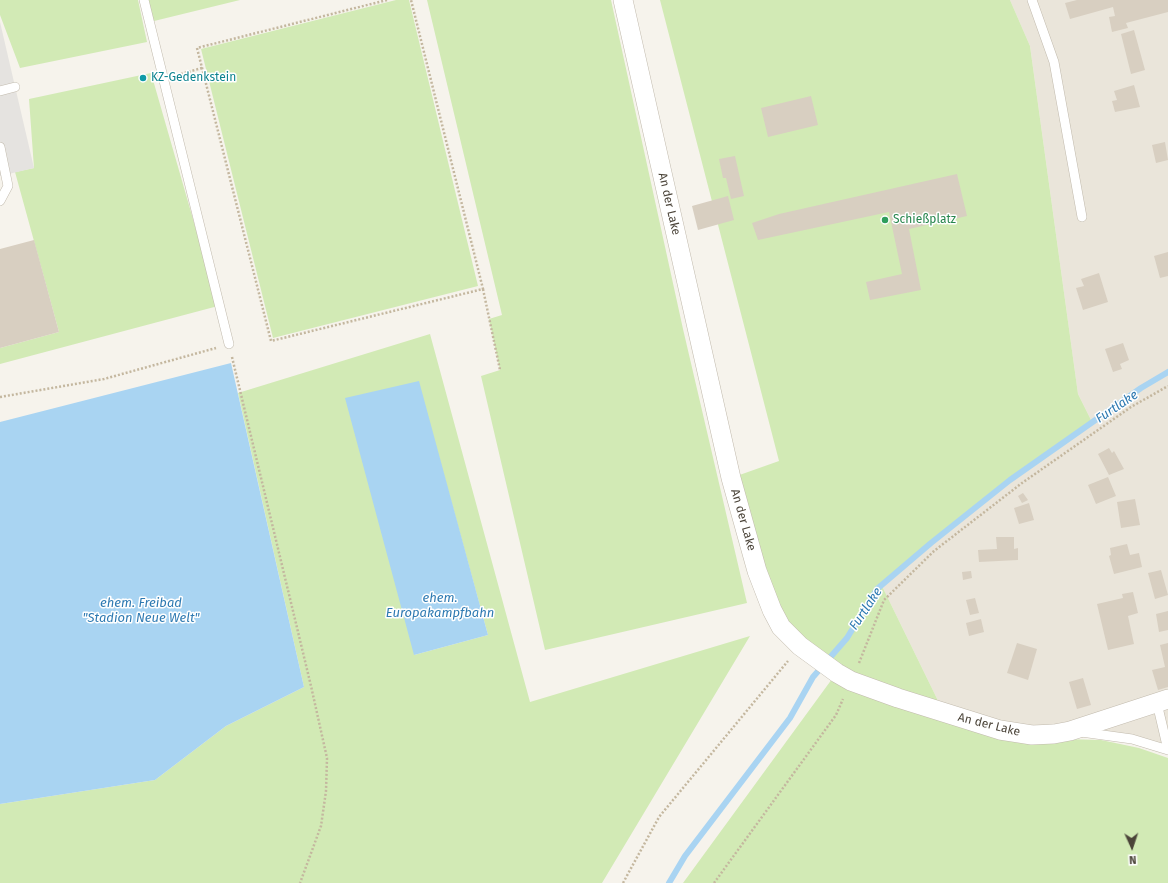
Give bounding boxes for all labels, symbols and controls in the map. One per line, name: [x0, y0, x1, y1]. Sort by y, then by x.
place label: KZ-Gedenkstein: [151, 71, 236, 85]
marker: KZ-Gedenkstein: [138, 73, 148, 83]
street label: An der Lake: [655, 171, 683, 237]
place label: Schießplatz: [893, 213, 956, 227]
marker: Schießplatz: [880, 215, 890, 225]
water label: Furtlake: [1093, 387, 1141, 427]
street label: An der Lake: [727, 487, 759, 553]
water label: Furtlake: [846, 585, 886, 633]
water label: ehem. Europakampfbahn: [386, 590, 494, 621]
water label: ehem. Freibad "Stadion Neue Welt": [82, 595, 200, 626]
street label: An der Lake: [956, 710, 1022, 740]
north arrow: [1112, 827, 1152, 867]
text: N: [1129, 853, 1137, 866]

